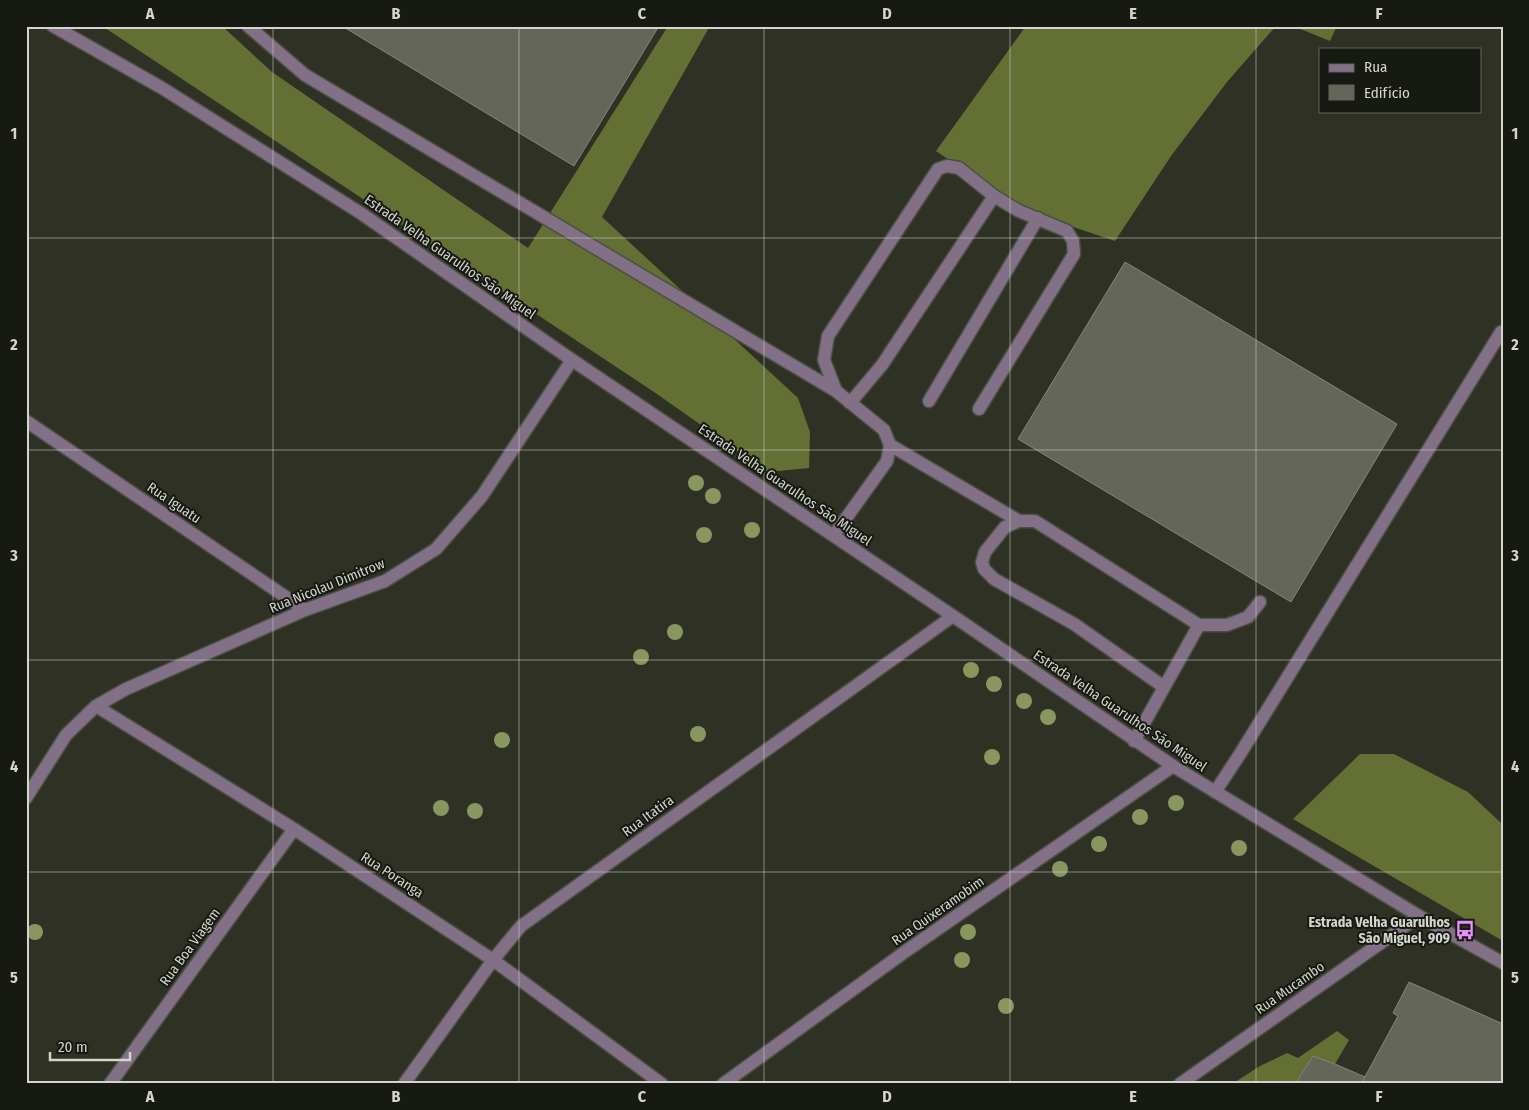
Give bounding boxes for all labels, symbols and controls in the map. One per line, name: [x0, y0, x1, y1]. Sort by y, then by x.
text: A: [145, 4, 155, 23]
text: B: [392, 4, 401, 23]
text: C: [638, 4, 647, 23]
text: D: [882, 4, 892, 23]
text: E: [1129, 4, 1137, 23]
text: F: [1375, 4, 1383, 23]
legend: [1319, 48, 1482, 112]
text: Rua: [1364, 58, 1387, 76]
text: Edifício: [1364, 84, 1410, 102]
text: 1: [11, 124, 17, 143]
text: 1: [1512, 124, 1518, 143]
street label: Estrada Velha Guarulhos São Miguel: [361, 191, 539, 323]
text: 2: [9, 335, 18, 354]
text: 2: [1510, 335, 1519, 354]
street label: Estrada Velha Guarulhos São Miguel: [695, 421, 875, 550]
street label: Rua Iguatu: [144, 479, 204, 527]
text: 3: [9, 546, 18, 565]
text: 3: [1510, 546, 1519, 565]
street label: Rua Nicolau Dimitrow: [267, 555, 387, 617]
street label: Estrada Velha Guarulhos São Miguel: [1030, 647, 1210, 776]
text: 4: [10, 757, 18, 776]
text: 4: [1511, 757, 1519, 776]
street label: Rua Itatira: [619, 792, 677, 840]
street label: Rua Poranga: [357, 848, 427, 902]
street label: Rua Quixeramobim: [889, 873, 987, 949]
street label: Rua Boa Viagem: [156, 905, 224, 989]
place label: Estrada Velha Guarulhos São Miguel, 909: [1308, 914, 1450, 947]
bus stop icon: Estrada Velha Guarulhos São Miguel, 909: [1454, 919, 1476, 941]
street label: Rua Mucambo: [1252, 958, 1328, 1018]
text: 5: [10, 968, 18, 987]
text: 5: [1511, 968, 1519, 987]
scale bar: [50, 1030, 130, 1062]
text: 20 m: [58, 1038, 88, 1056]
text: A: [145, 1087, 155, 1106]
text: B: [392, 1087, 401, 1106]
text: C: [638, 1087, 647, 1106]
text: D: [882, 1087, 892, 1106]
text: E: [1129, 1087, 1137, 1106]
text: F: [1375, 1087, 1383, 1106]

